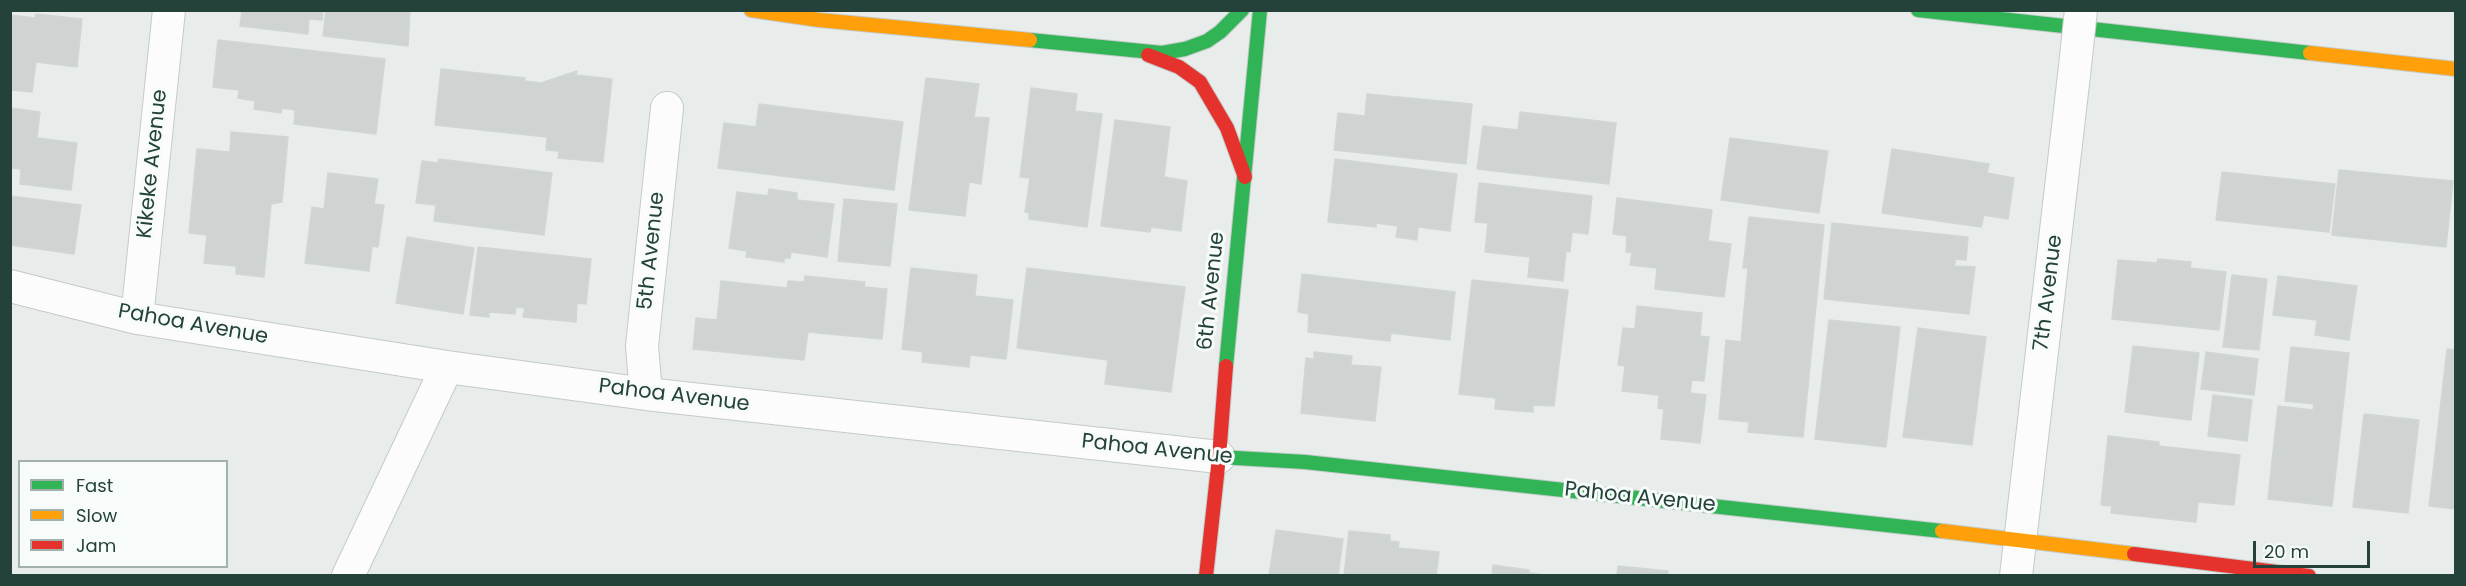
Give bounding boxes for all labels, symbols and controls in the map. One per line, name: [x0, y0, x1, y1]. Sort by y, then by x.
street label: Kikeke Avenue: [133, 88, 173, 240]
street label: 5th Avenue: [633, 191, 671, 311]
street label: 6th Avenue: [1193, 231, 1231, 351]
street label: 7th Avenue: [2029, 233, 2069, 353]
street label: Pahoa Avenue: [116, 299, 270, 351]
street label: Pahoa Avenue: [597, 374, 751, 418]
street label: Pahoa Avenue: [1080, 430, 1234, 470]
legend: [18, 460, 228, 568]
text: Fast: [76, 473, 113, 498]
street label: Pahoa Avenue: [1563, 478, 1717, 518]
text: Slow: [76, 503, 117, 528]
scale bar: [2256, 529, 2373, 567]
text: Jam: [76, 533, 116, 558]
text: 20 m: [2264, 539, 2309, 564]

